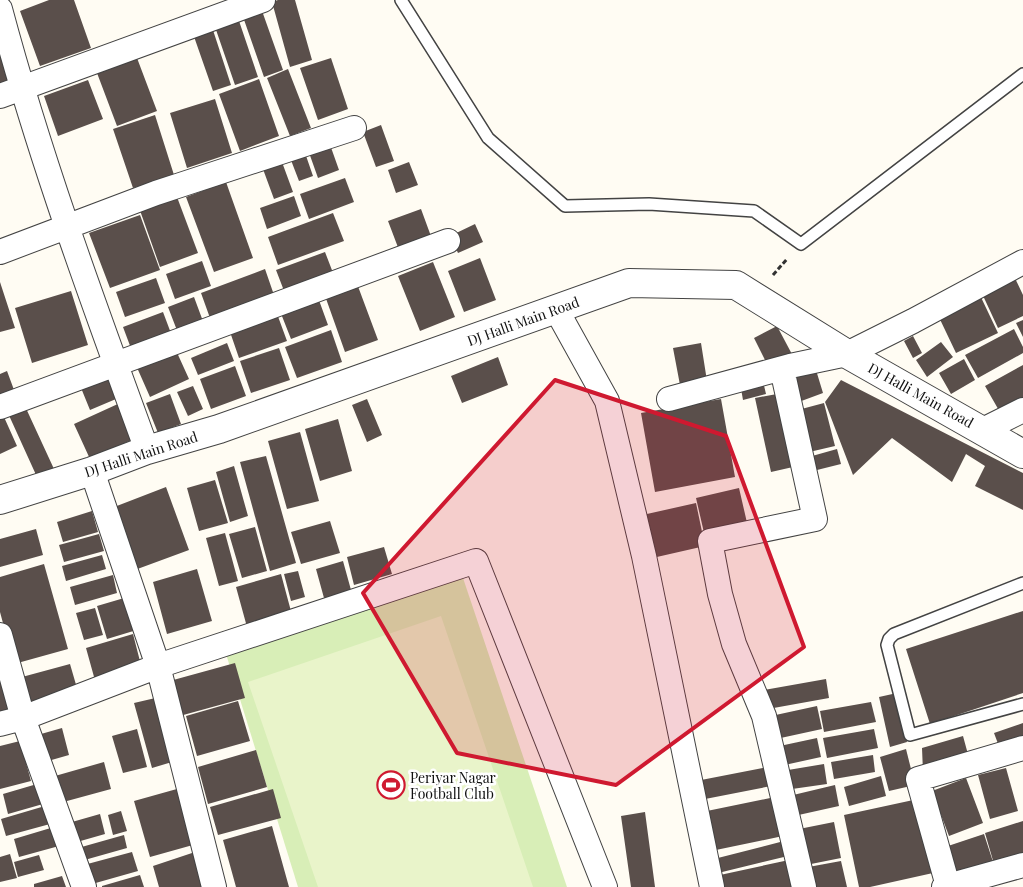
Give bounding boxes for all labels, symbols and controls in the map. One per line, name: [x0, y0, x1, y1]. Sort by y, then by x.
street label: DJ Halli Main Road: [464, 292, 582, 350]
street label: DJ Halli Main Road: [865, 358, 977, 432]
street label: DJ Halli Main Road: [82, 427, 200, 481]
place label: Periyar Nagar Football Club: [410, 768, 497, 803]
sports icon: Periyar Nagar Football Club: [376, 770, 406, 800]

